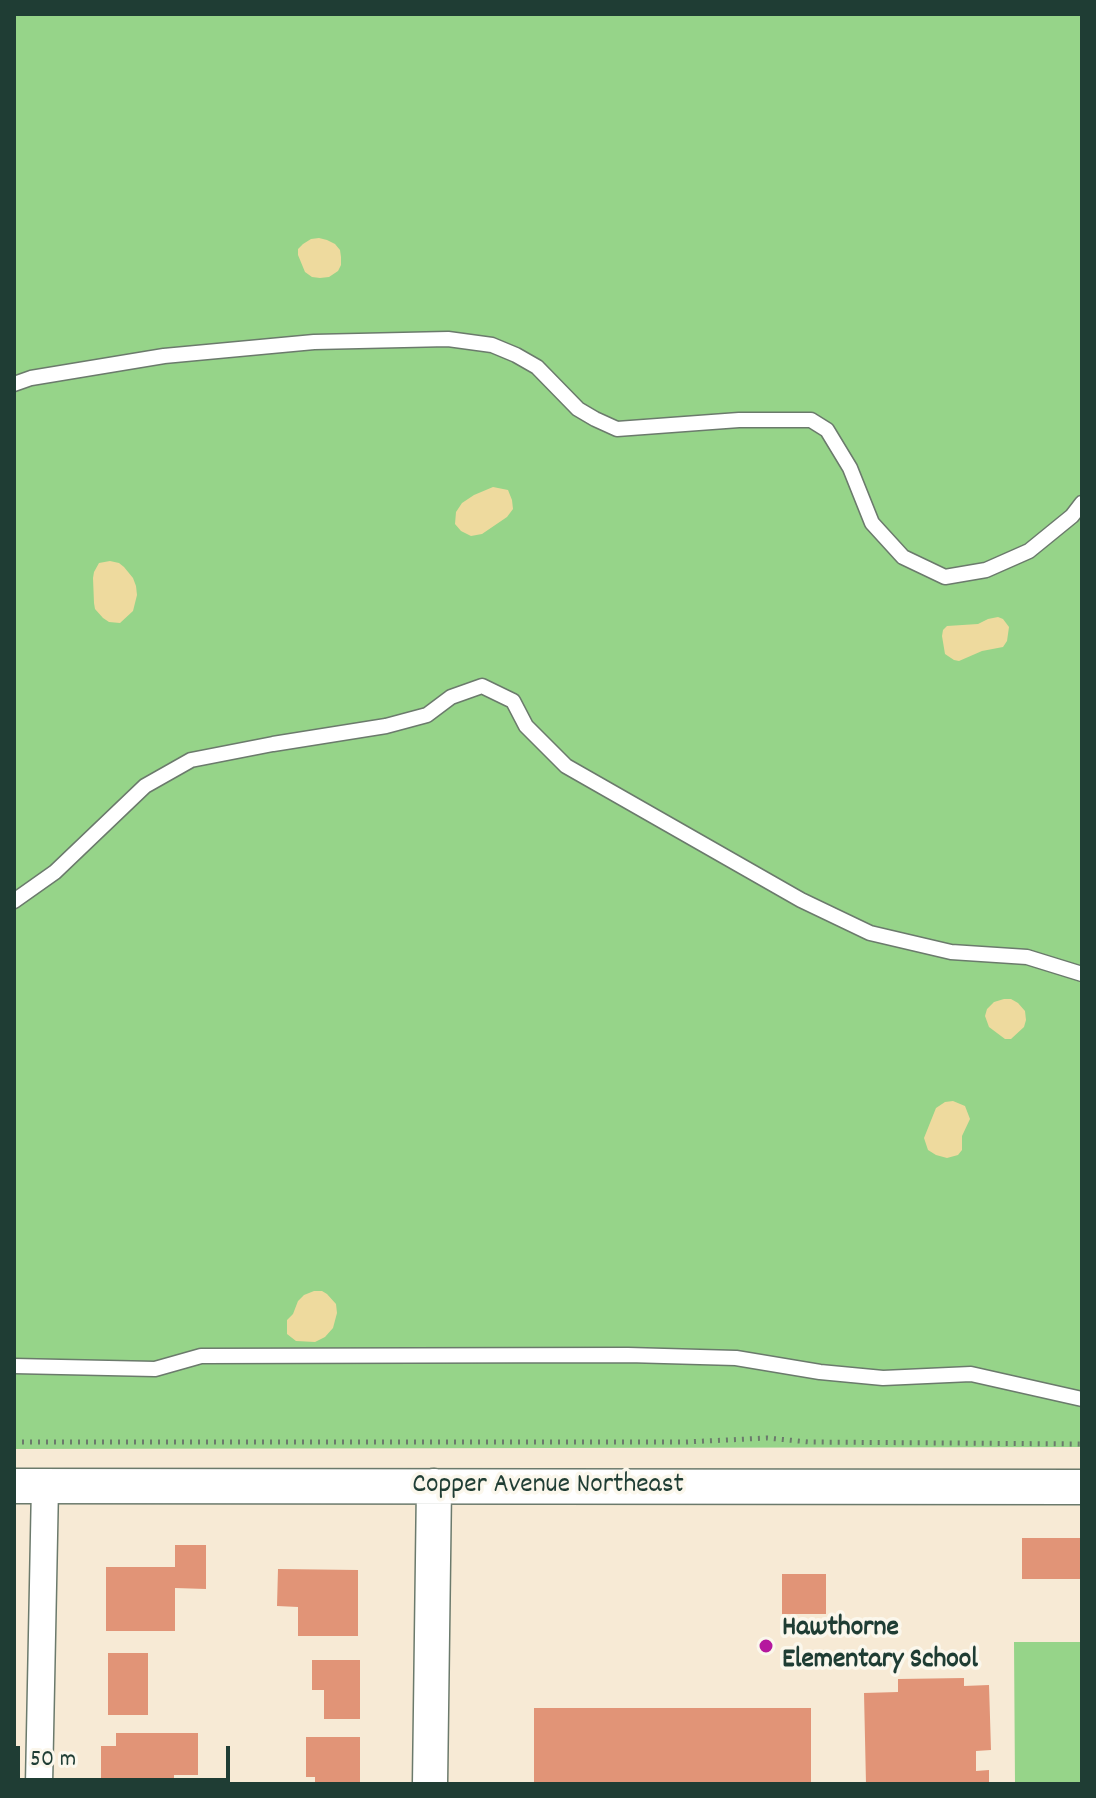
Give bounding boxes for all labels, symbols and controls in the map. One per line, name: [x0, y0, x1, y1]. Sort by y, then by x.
street label: Copper Avenue Northeast: [412, 1470, 684, 1504]
place label: Hawthorne Elementary School: [782, 1613, 978, 1679]
marker: Hawthorne Elementary School: [757, 1637, 775, 1655]
scale bar: [20, 1730, 234, 1780]
text: 50 m: [30, 1743, 76, 1777]

